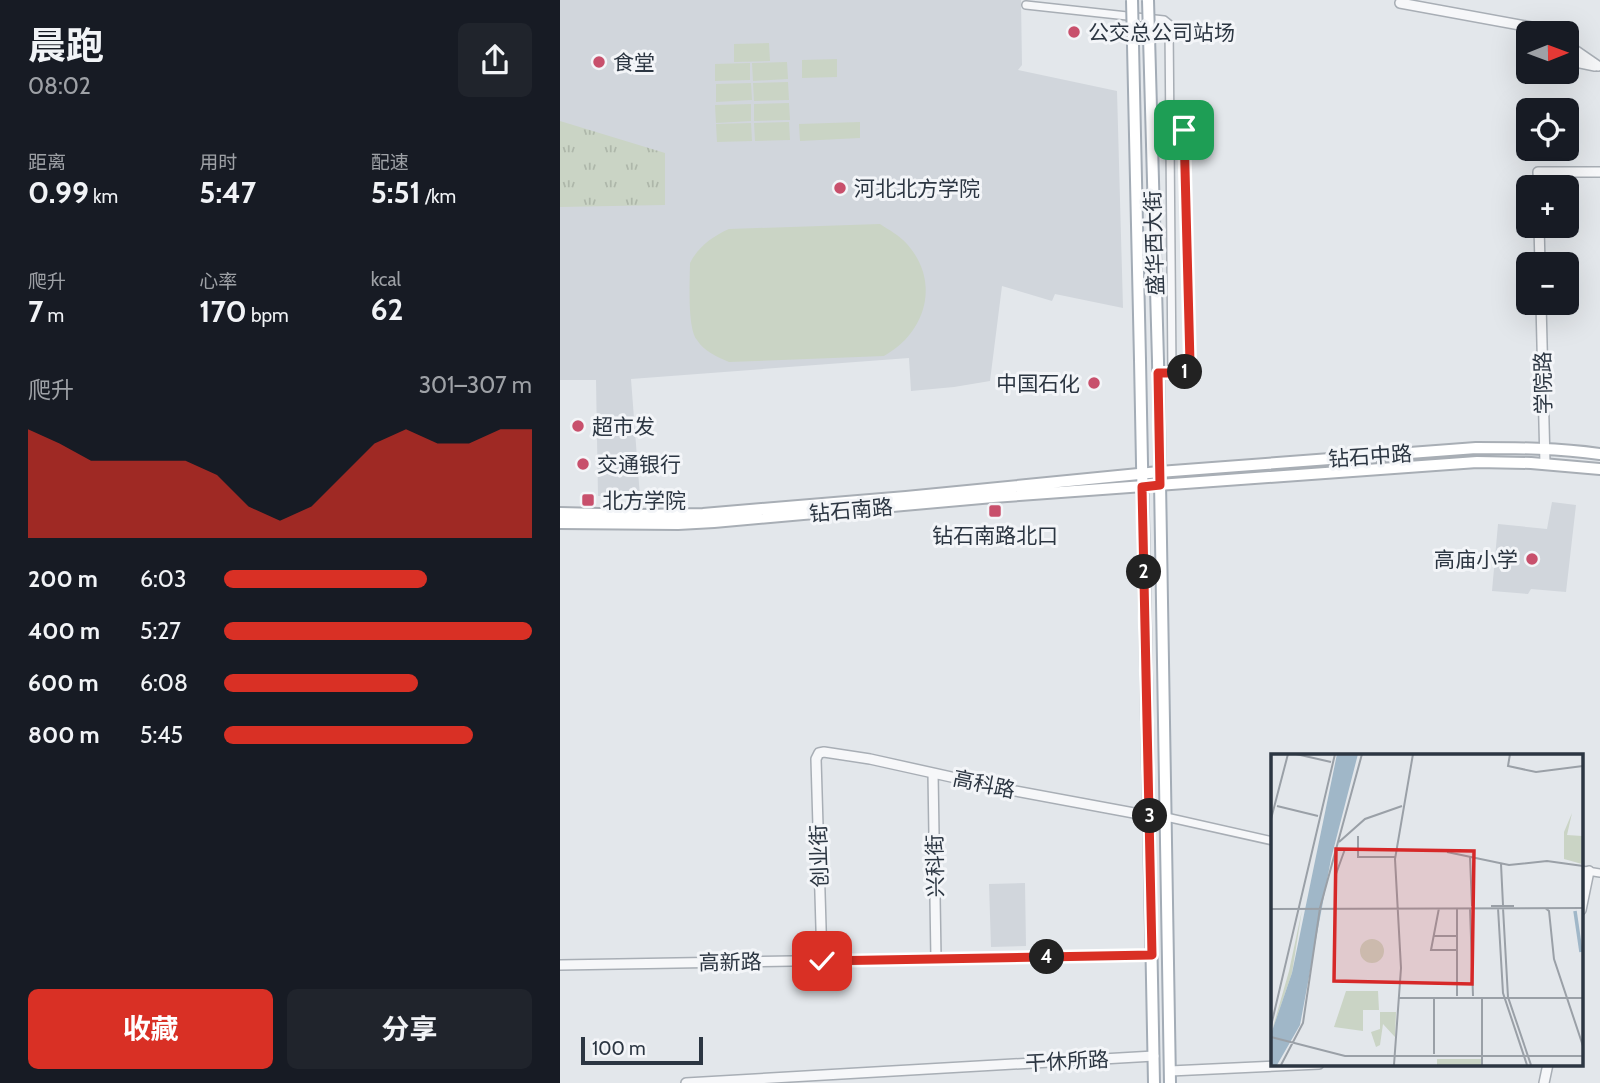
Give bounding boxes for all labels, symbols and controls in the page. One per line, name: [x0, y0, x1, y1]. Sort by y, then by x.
place label: 公交总公司站场: [1088, 20, 1235, 45]
north arrow: [1516, 21, 1578, 84]
map controls: [1516, 21, 1579, 315]
text: 晨跑: [28, 22, 104, 69]
button: share: [458, 23, 532, 97]
marker: 公交总公司站场: [1066, 24, 1082, 40]
place label: 食堂: [613, 50, 655, 75]
marker: 食堂: [591, 54, 607, 70]
text: 08:02: [28, 72, 91, 100]
button: locate: [1516, 98, 1579, 161]
pin: [1154, 100, 1214, 160]
icon: arrive: [1165, 111, 1203, 149]
text: 距离: [28, 151, 66, 174]
text: 用时: [199, 151, 237, 174]
text: 配速: [371, 151, 409, 174]
text: 0.99: [28, 174, 89, 211]
text: 5:47: [199, 174, 256, 211]
text: 5:51: [371, 174, 421, 211]
button: +: [1516, 175, 1579, 238]
place label: 河北北方学院: [854, 176, 980, 201]
marker: 河北北方学院: [832, 180, 848, 196]
text: km: [89, 185, 118, 208]
text: /km: [421, 185, 456, 208]
street label: 盛华西大街: [1140, 190, 1168, 296]
button: −: [1516, 252, 1579, 315]
text: kcal: [371, 268, 401, 291]
text: 爬升: [28, 270, 66, 293]
text: 心率: [199, 270, 237, 293]
text: 62: [371, 291, 403, 328]
text: 7: [28, 293, 43, 330]
text: 170: [199, 293, 247, 330]
text: m: [43, 304, 64, 327]
text: bpm: [247, 304, 289, 327]
street label: 学院路: [1530, 351, 1556, 415]
pin: 1: [1168, 354, 1202, 390]
text: 1: [1181, 360, 1188, 383]
text: 301–307 m: [419, 371, 532, 399]
place label: 中国石化: [996, 371, 1080, 396]
marker: 中国石化: [1086, 375, 1102, 391]
text: 爬升: [28, 376, 74, 404]
place label: 超市发: [592, 414, 655, 439]
marker: 超市发: [570, 418, 586, 434]
street label: 钻石中路: [1327, 441, 1413, 471]
place label: 交通银行: [597, 452, 681, 477]
marker: 交通银行: [575, 456, 591, 472]
place label: 北方学院: [602, 488, 686, 513]
marker: 北方学院: [580, 492, 596, 508]
street label: 钻石南路: [808, 494, 894, 526]
marker: 钻石南路北口: [987, 503, 1003, 519]
place label: 钻石南路北口: [932, 523, 1058, 548]
place label: 高庙小学: [1434, 547, 1518, 572]
marker: 高庙小学: [1524, 551, 1540, 567]
pin: 2: [1126, 554, 1162, 590]
text: 2: [1138, 560, 1149, 583]
text: 200 m: [28, 565, 98, 593]
text: 6:03: [140, 565, 186, 593]
text: 400 m: [28, 617, 100, 645]
text: 5:27: [140, 617, 181, 645]
text: 600 m: [28, 669, 99, 697]
text: 6:08: [140, 669, 188, 697]
text: 800 m: [28, 721, 100, 749]
text: 5:45: [140, 721, 183, 749]
inset map: [1271, 754, 1583, 1066]
street label: 高科路: [951, 765, 1017, 803]
pin: 3: [1132, 798, 1168, 834]
text: 3: [1144, 804, 1155, 827]
street label: 创业街: [805, 824, 833, 888]
street label: 兴科街: [922, 834, 948, 898]
pin: [792, 931, 852, 991]
pin: 4: [1030, 940, 1064, 974]
icon: check: [803, 942, 841, 980]
text: 4: [1041, 945, 1052, 968]
street label: 高新路: [698, 949, 762, 975]
button: 收藏: [28, 989, 273, 1069]
button: 分享: [287, 989, 532, 1069]
scale bar: [581, 1034, 704, 1066]
text: 100 m: [592, 1037, 646, 1060]
street label: 干休所路: [1024, 1046, 1110, 1076]

